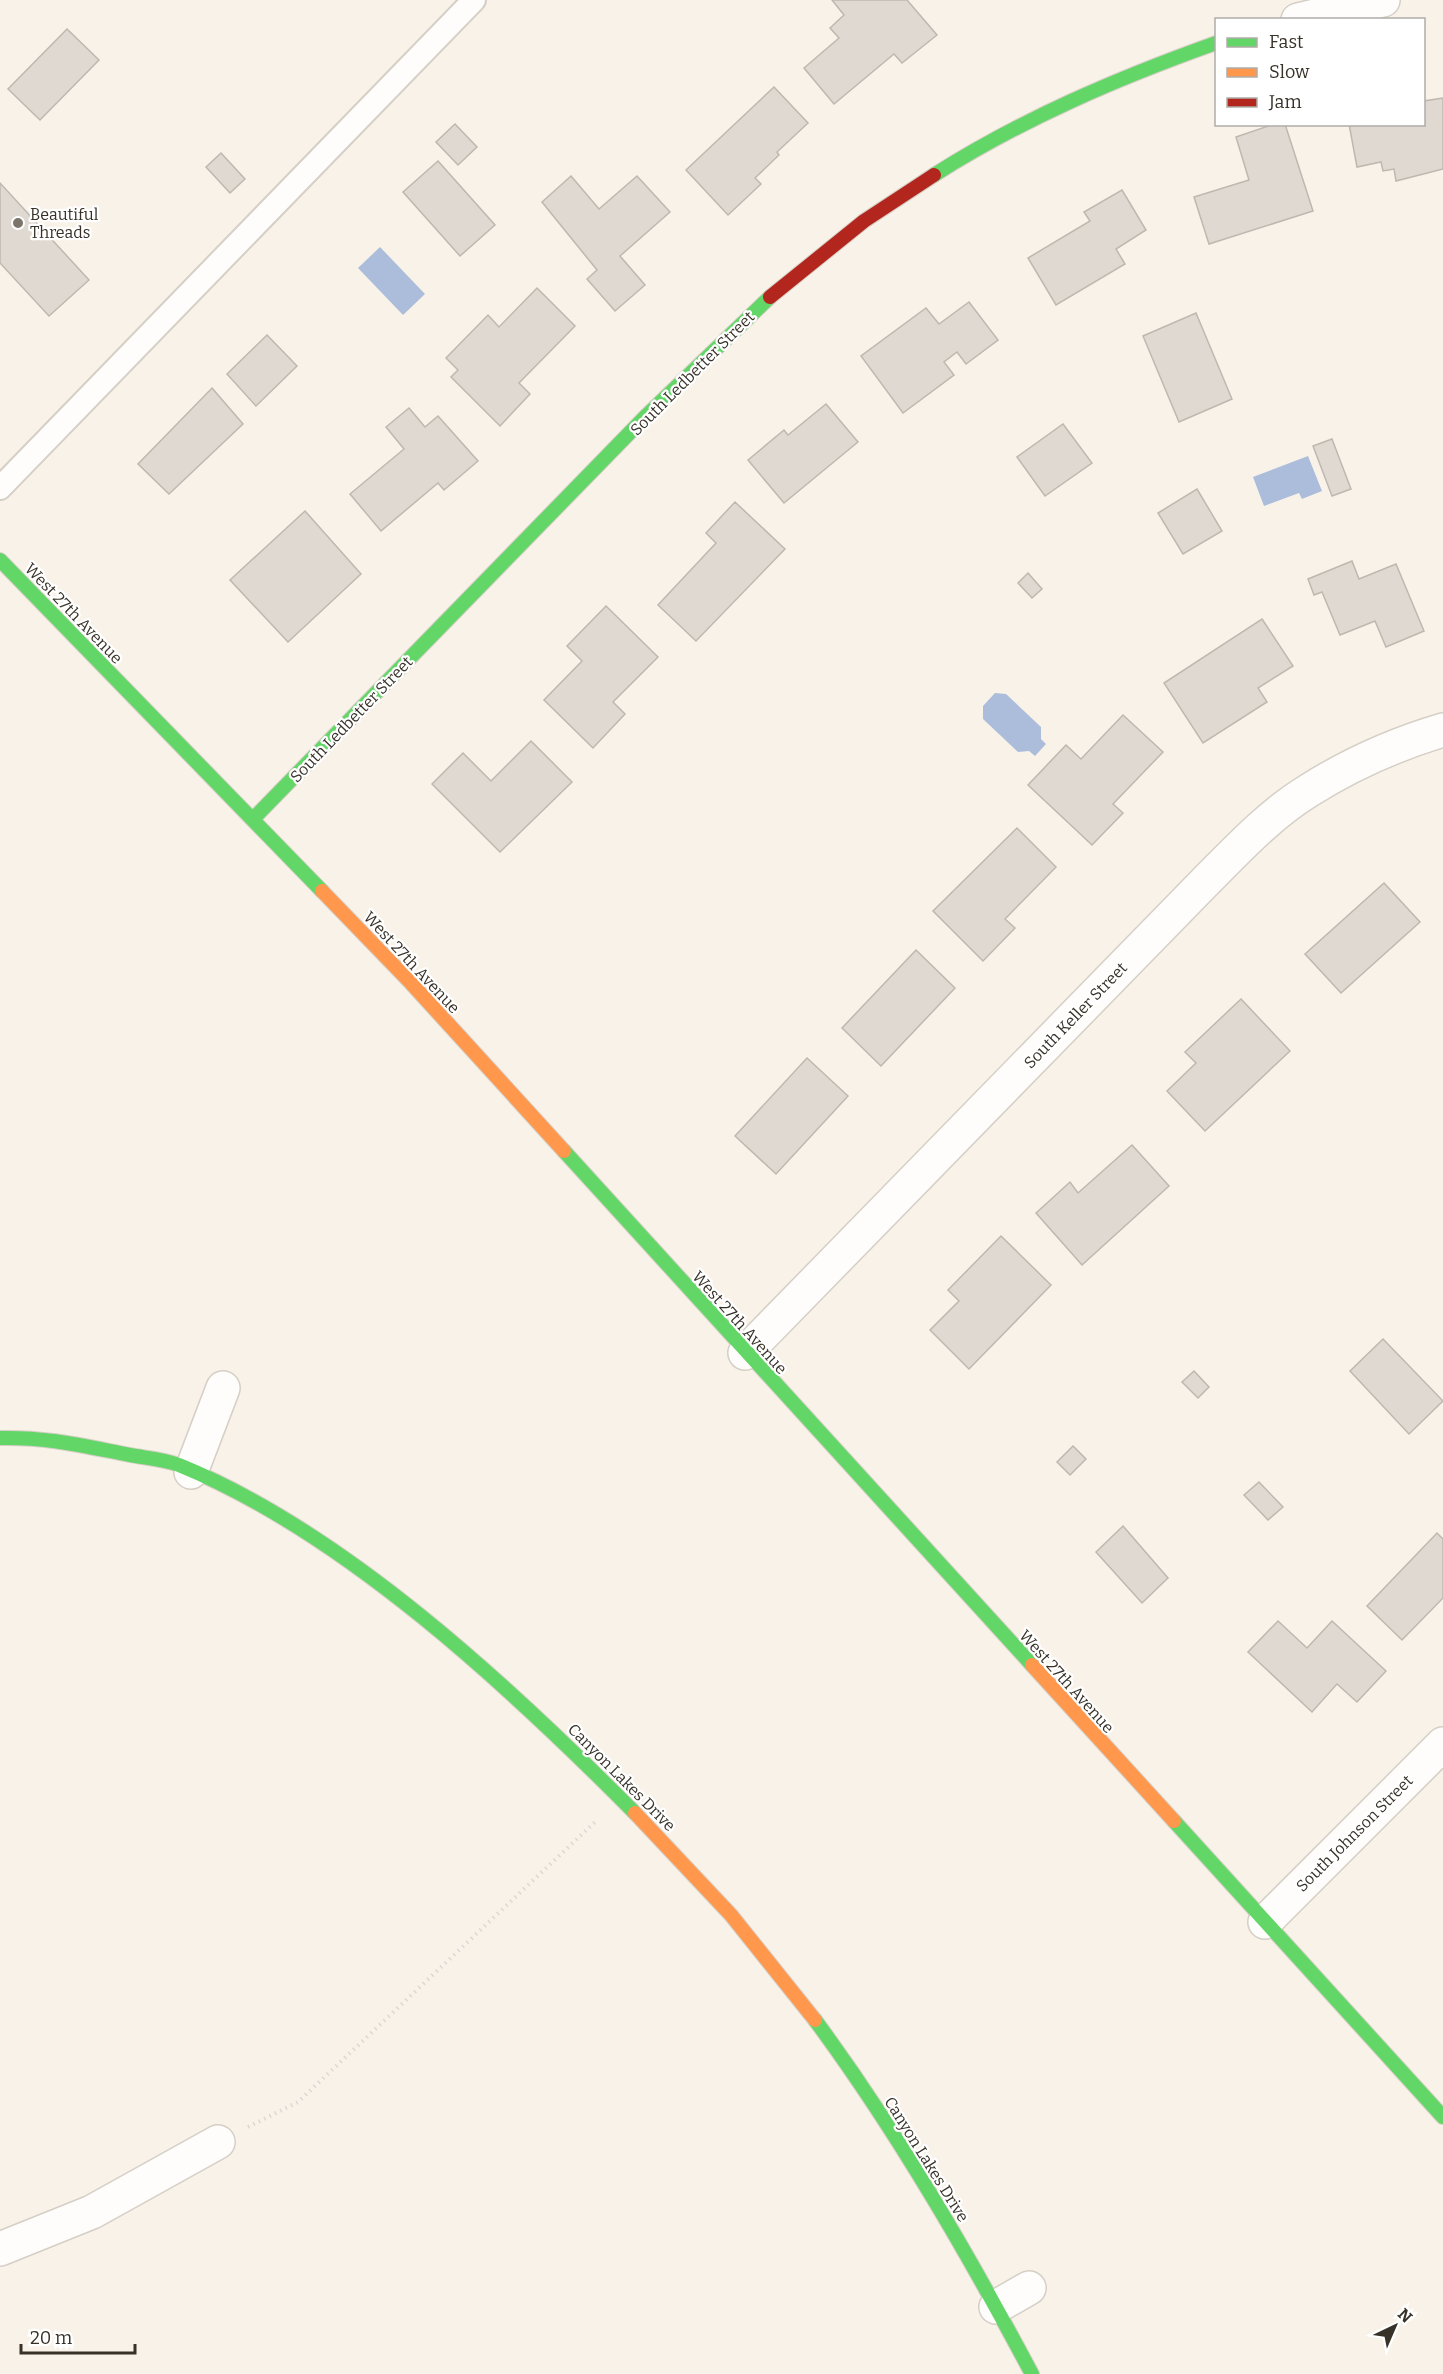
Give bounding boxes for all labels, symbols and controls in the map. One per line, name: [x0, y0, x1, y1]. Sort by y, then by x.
legend: [1215, 18, 1425, 126]
text: Fast: [1269, 31, 1304, 53]
text: Slow: [1269, 61, 1310, 83]
text: Jam: [1268, 91, 1302, 113]
place label: Beautiful Threads: [30, 205, 99, 242]
marker: Beautiful Threads: [11, 216, 25, 230]
street label: South Ledbetter Street: [626, 307, 759, 439]
street label: West 27th Avenue: [21, 559, 126, 668]
street label: South Ledbetter Street: [286, 652, 417, 786]
street label: West 27th Avenue: [360, 908, 464, 1017]
street label: South Keller Street: [1020, 958, 1131, 1072]
street label: West 27th Avenue: [688, 1267, 791, 1378]
street label: West 27th Avenue: [1015, 1626, 1118, 1737]
street label: Canyon Lakes Drive: [564, 1720, 679, 1835]
street label: South Johnson Street: [1292, 1771, 1417, 1896]
street label: Canyon Lakes Drive: [880, 2093, 973, 2225]
north arrow: [1365, 2296, 1425, 2356]
text: N: [1394, 2304, 1416, 2327]
scale bar: [21, 2317, 135, 2355]
text: 20 m: [30, 2327, 72, 2349]

